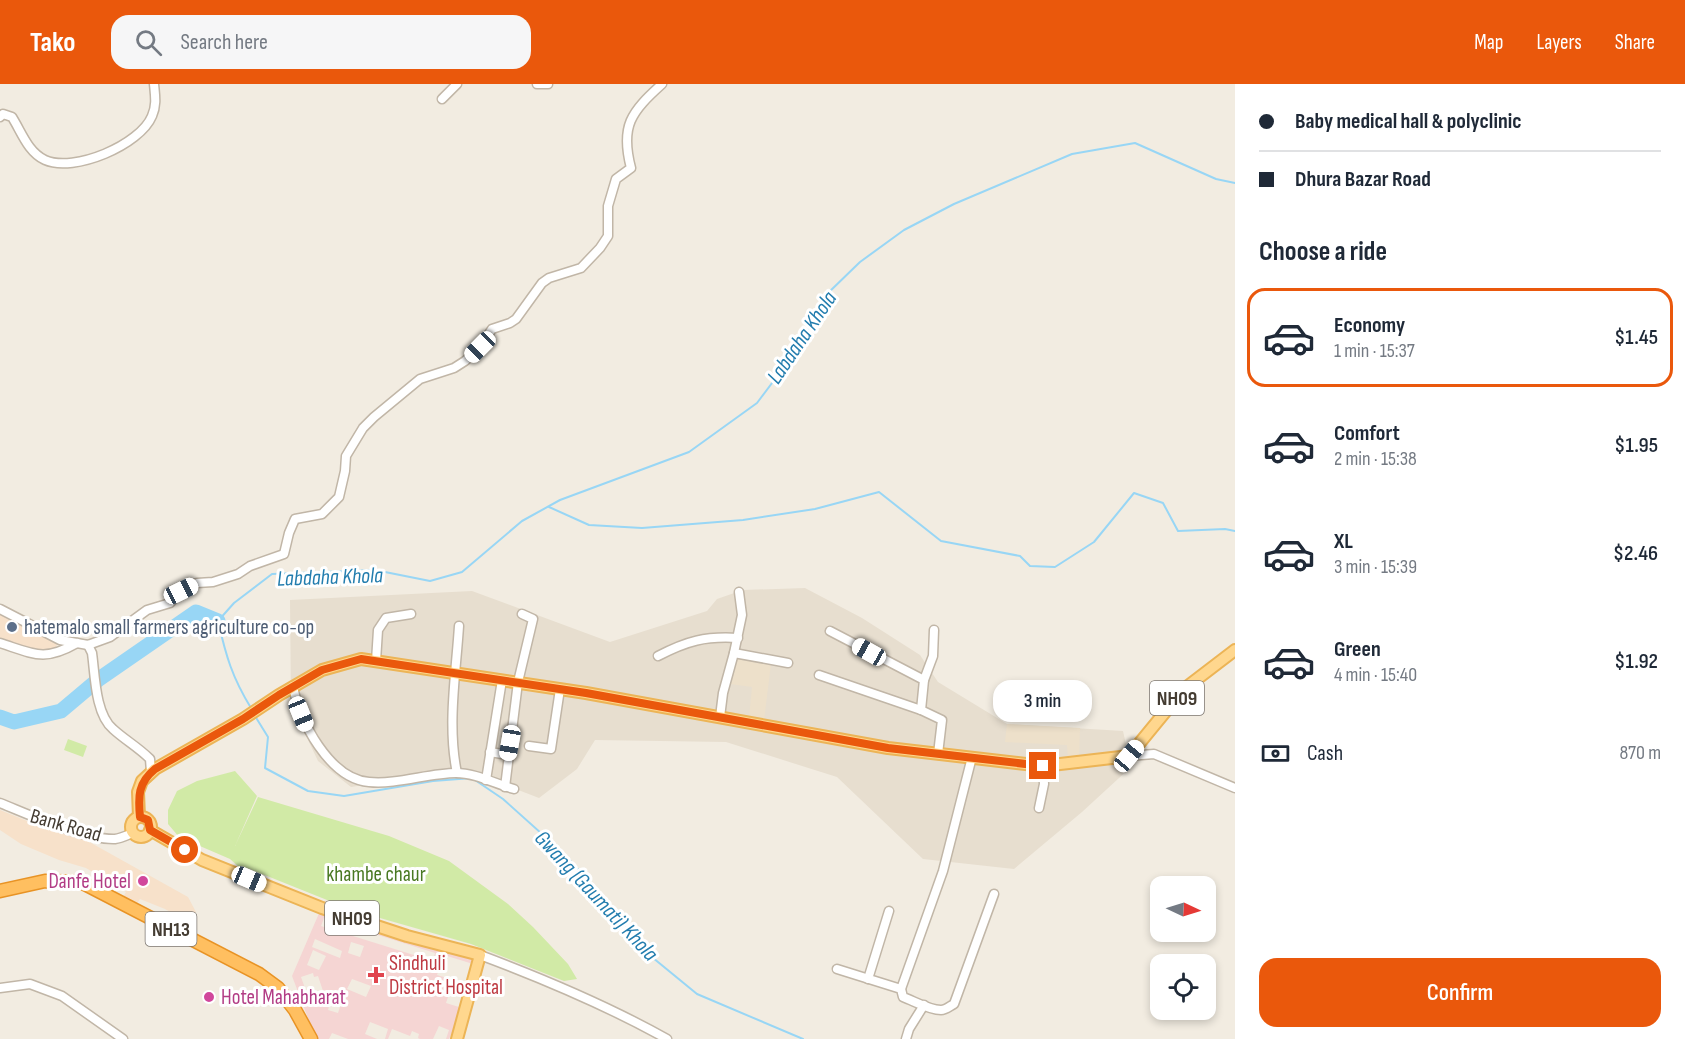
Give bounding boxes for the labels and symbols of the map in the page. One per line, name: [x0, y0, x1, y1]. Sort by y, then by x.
water label: Labdaha Khola: [761, 286, 843, 389]
car: [461, 328, 499, 366]
water label: Labdaha Khola: [277, 562, 384, 593]
car: [161, 575, 201, 607]
place label: hatemalo small farmers agriculture co-op: [24, 615, 314, 640]
marker: hatemalo small farmers agriculture co-op: [5, 620, 19, 634]
car: [849, 635, 889, 669]
callout: 3 min: [994, 679, 1092, 721]
road number: NH09: [1150, 681, 1204, 715]
car: [286, 694, 316, 734]
car: [498, 724, 522, 762]
car: [1111, 736, 1147, 776]
route end: [1029, 752, 1056, 779]
street label: Bank Road: [27, 803, 104, 848]
water label: Gwang (Gaumati) Khola: [528, 825, 663, 967]
route start: [171, 836, 198, 863]
park label: khambe chaur: [326, 862, 426, 887]
car: [229, 864, 269, 894]
place label: Danfe Hotel: [48, 869, 131, 894]
marker: Danfe Hotel: [136, 874, 150, 888]
north arrow: [1150, 876, 1216, 942]
road number: NH09: [325, 901, 379, 935]
road number: NH13: [146, 912, 196, 946]
place label: Sindhuli District Hospital: [389, 951, 503, 1000]
marker: Sindhuli District Hospital: [367, 966, 385, 984]
place label: Hotel Mahabharat: [221, 985, 346, 1010]
marker: Hotel Mahabharat: [202, 990, 216, 1004]

